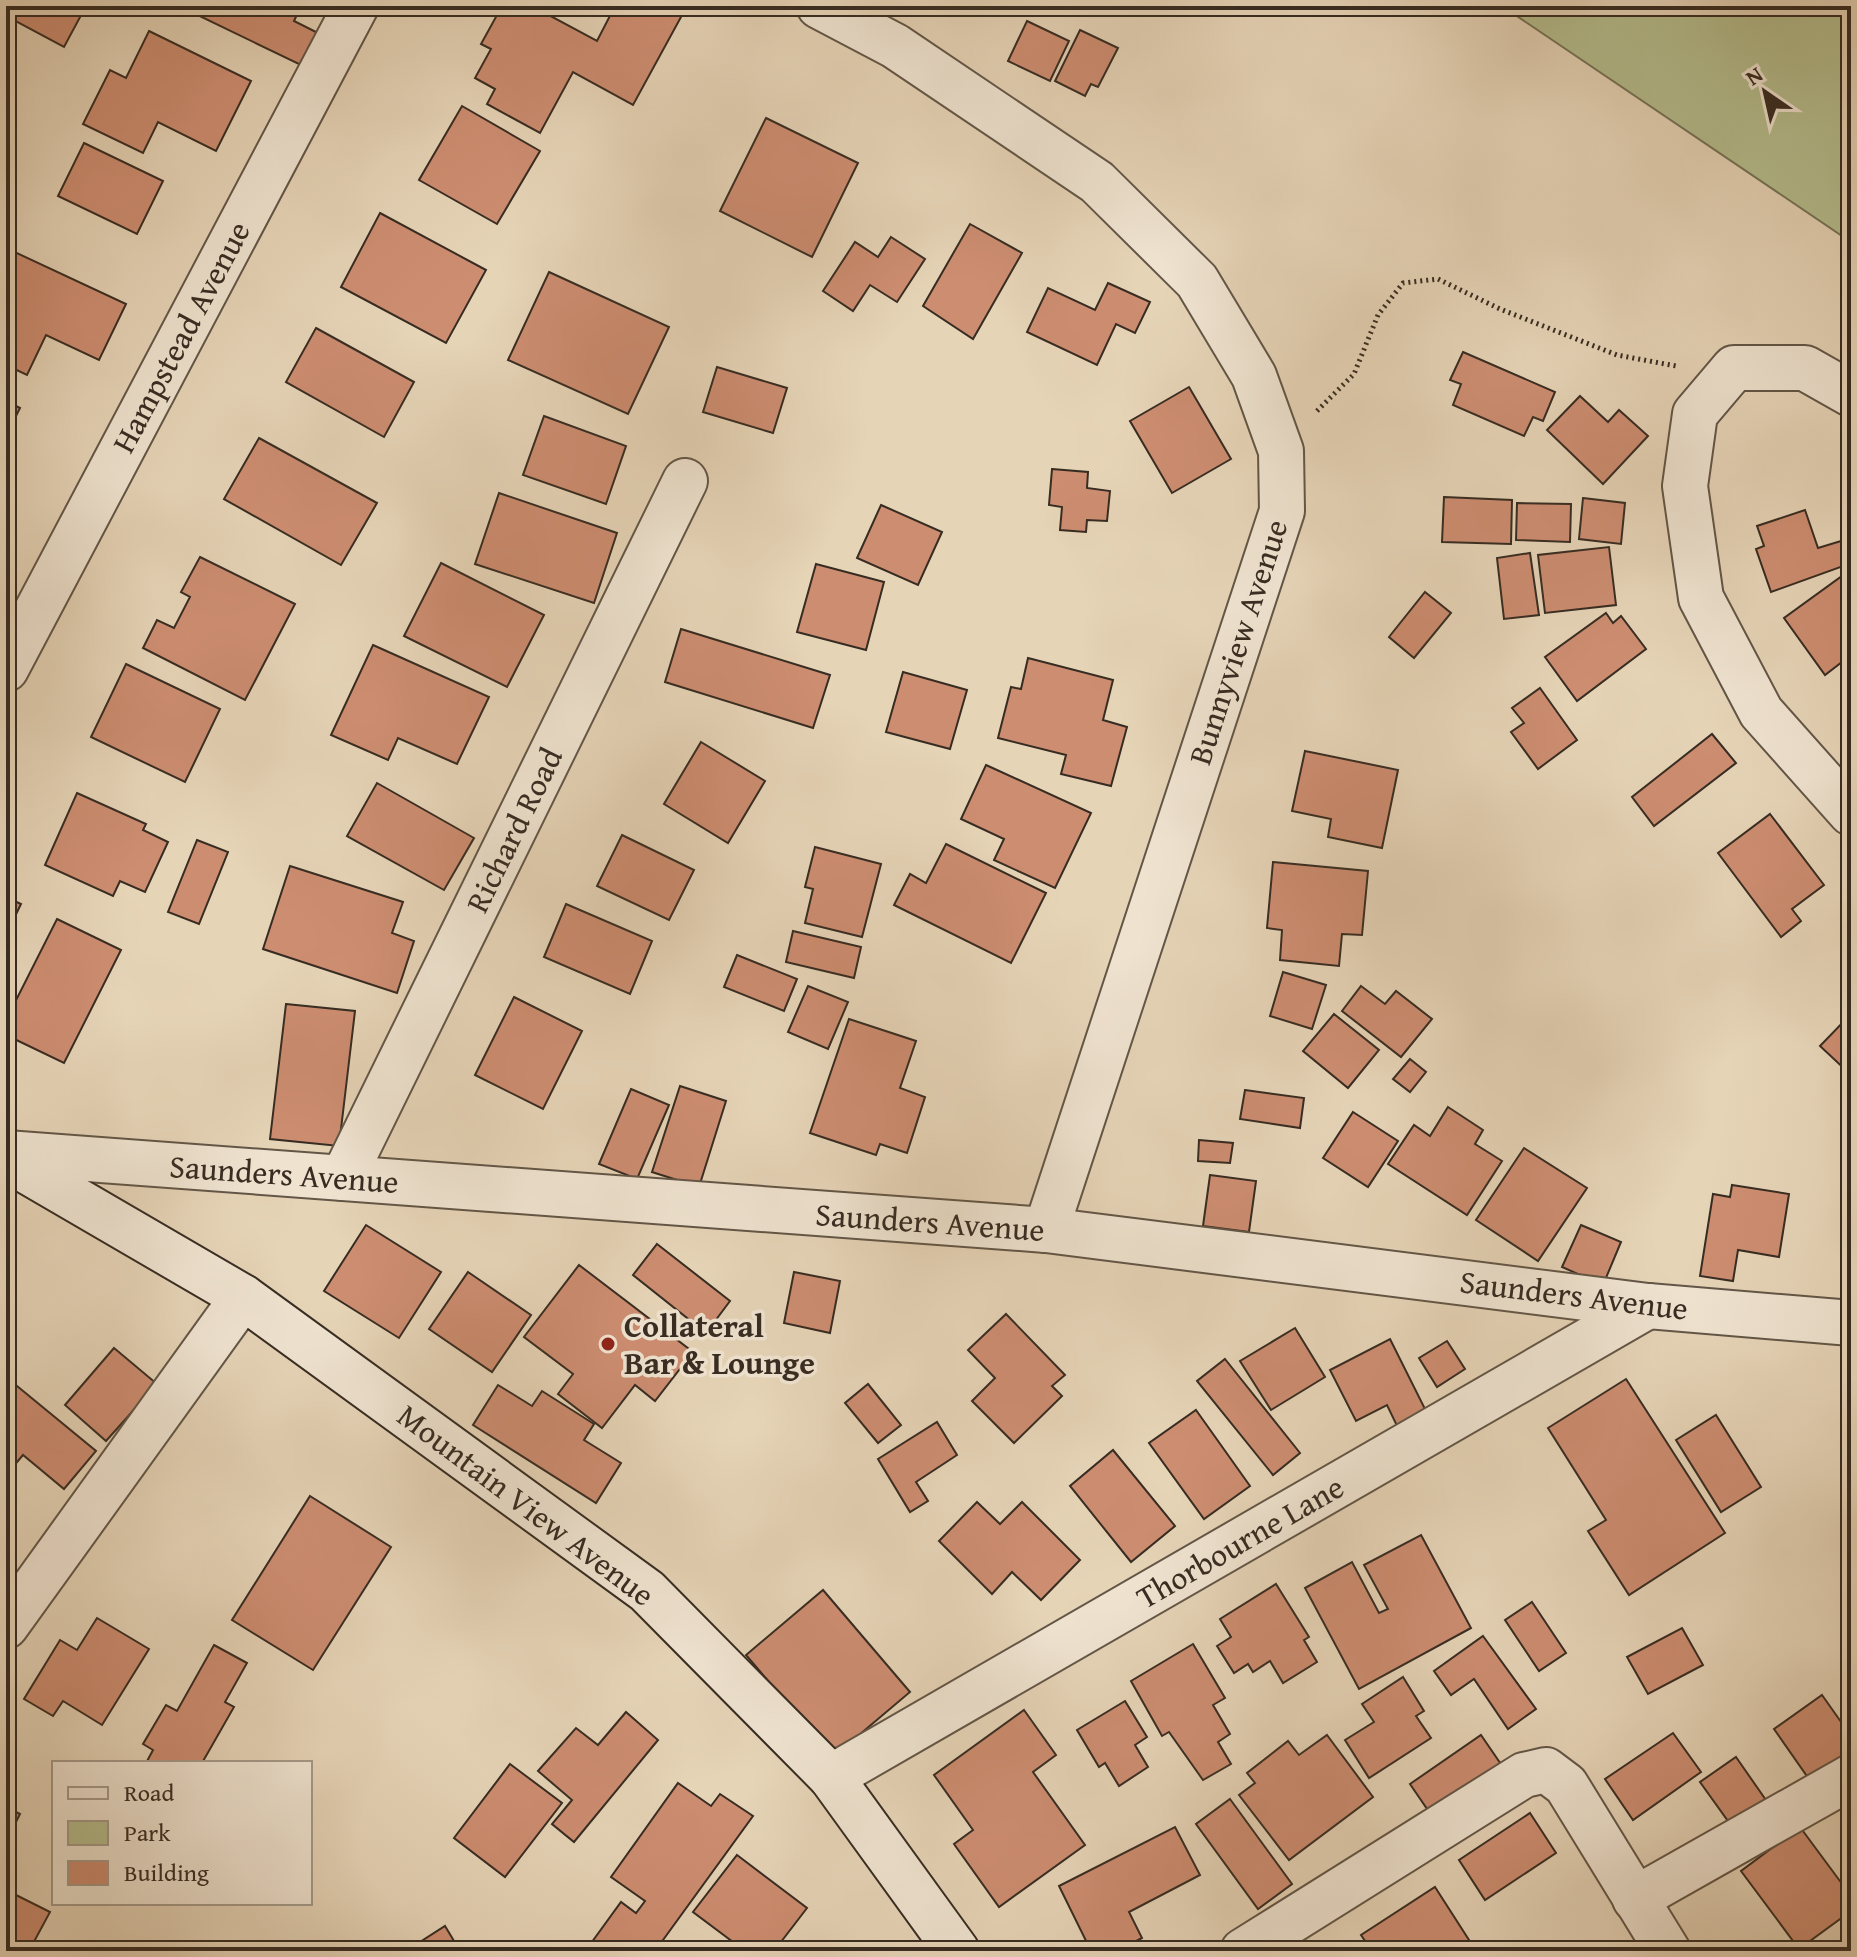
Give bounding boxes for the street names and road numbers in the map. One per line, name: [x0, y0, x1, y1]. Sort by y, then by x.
street label: Hampstead Avenue: [100, 213, 261, 461]
street label: Bunnyview Avenue: [1176, 513, 1299, 771]
street label: Richard Road: [453, 739, 574, 920]
street label: Saunders Avenue: [168, 1142, 400, 1205]
street label: Saunders Avenue: [814, 1190, 1046, 1253]
street label: Saunders Avenue: [1457, 1257, 1691, 1332]
street label: Mountain View Avenue: [388, 1392, 665, 1617]
street label: Thorbourne Lane: [1127, 1463, 1352, 1620]

